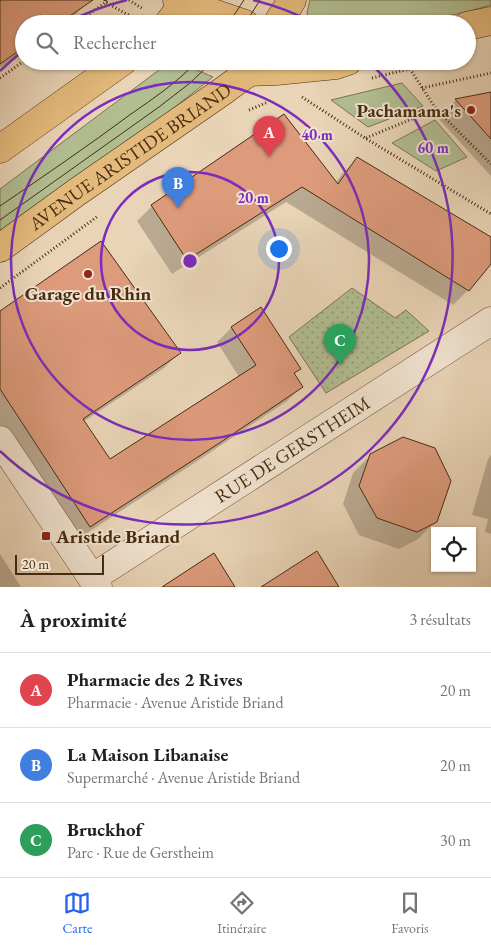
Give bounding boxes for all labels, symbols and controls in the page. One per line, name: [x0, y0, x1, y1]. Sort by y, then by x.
search box: [15, 15, 476, 70]
icon: search: [33, 29, 61, 57]
text: Rechercher: [73, 30, 156, 55]
street label: AVENUE ARISTIDE BRIAND: [25, 77, 235, 235]
place label: Pachamama's: [356, 98, 461, 123]
marker: Pachamama's: [465, 104, 477, 116]
pin: A: [253, 116, 285, 157]
text: 40 m: [301, 125, 333, 144]
text: 60 m: [417, 138, 449, 157]
pin: B: [162, 167, 194, 208]
text: 20 m: [237, 188, 269, 207]
your location: [266, 236, 292, 262]
centre of rings: [181, 252, 199, 270]
marker: Garage du Rhin: [82, 268, 94, 280]
place label: Garage du Rhin: [25, 281, 152, 306]
pin: C: [324, 324, 356, 365]
street label: RUE DE GERSTHEIM: [210, 390, 375, 509]
place label: Aristide Briand: [55, 524, 181, 549]
map controls: [431, 527, 476, 572]
button: locate: [431, 527, 476, 572]
marker: Aristide Briand: [40, 530, 52, 542]
scale bar: [15, 552, 104, 575]
text: 20 m: [22, 555, 49, 573]
text: À proximité: [20, 606, 127, 633]
text: 3 résultats: [409, 609, 471, 630]
text: Pharmacie des 2 Rives: [67, 667, 243, 692]
text: A: [30, 680, 42, 701]
text: 20 m: [440, 680, 471, 701]
text: Pharmacie · Avenue Aristide Briand: [67, 692, 284, 713]
text: La Maison Libanaise: [67, 742, 228, 767]
text: B: [31, 755, 41, 776]
text: 20 m: [440, 755, 471, 776]
text: Supermarché · Avenue Aristide Briand: [67, 767, 300, 788]
text: Bruckhof: [67, 817, 142, 842]
text: C: [30, 830, 42, 851]
text: 30 m: [440, 830, 471, 851]
text: Parc · Rue de Gerstheim: [67, 842, 214, 863]
tab: Carte: [62, 889, 92, 937]
tab: Itinéraire: [217, 889, 266, 937]
tab: Favoris: [391, 889, 429, 937]

